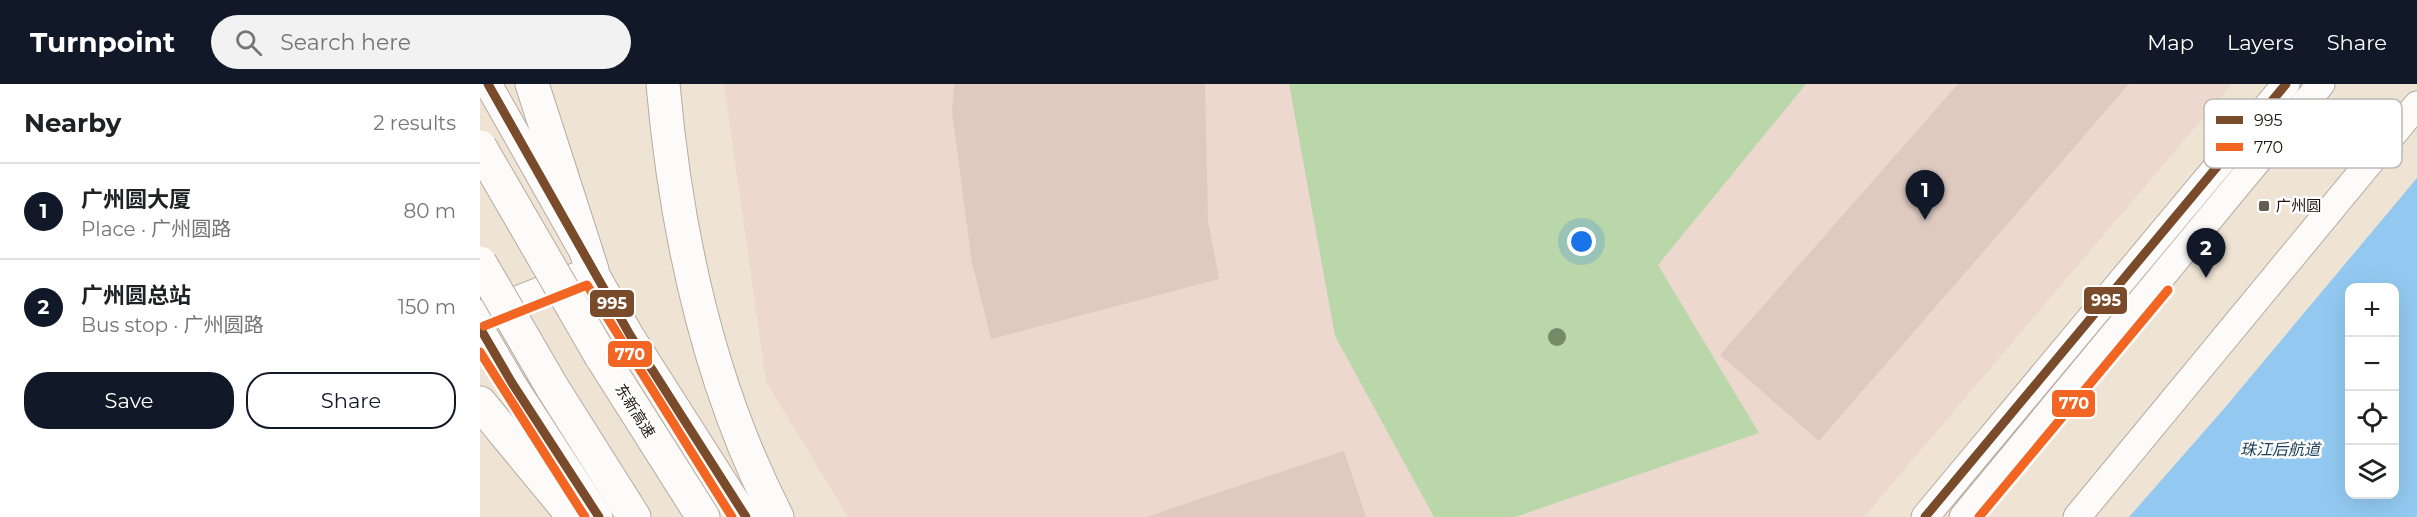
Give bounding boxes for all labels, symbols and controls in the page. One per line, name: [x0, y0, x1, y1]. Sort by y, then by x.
search box: [211, 15, 631, 69]
text: Turnpoint: [30, 25, 175, 59]
icon: search: [232, 26, 265, 59]
text: Search here: [280, 29, 411, 56]
text: Map: [2147, 30, 2194, 55]
text: Layers: [2227, 30, 2294, 55]
text: Share: [2327, 30, 2387, 55]
legend: [2204, 99, 2402, 168]
text: Nearby: [24, 107, 121, 139]
text: 2 results: [373, 111, 456, 135]
text: 995: [2254, 111, 2283, 130]
text: 770: [2254, 138, 2283, 157]
pin: 1: [1906, 170, 1944, 220]
text: 广州圆大厦: [81, 186, 191, 213]
place label: 广州圆: [2276, 196, 2321, 215]
text: 1: [40, 199, 47, 223]
text: 80 m: [404, 199, 456, 223]
marker: 广州圆: [2257, 199, 2271, 213]
text: Place · 广州圆路: [81, 217, 231, 241]
your location: [1567, 227, 1596, 256]
pin: 2: [2186, 228, 2226, 278]
text: 广州圆总站: [81, 282, 191, 309]
map controls: [2345, 283, 2399, 499]
button: +: [2345, 283, 2399, 337]
line badge: 995: [2083, 286, 2128, 315]
line badge: 995: [589, 289, 635, 318]
text: 995: [2091, 291, 2121, 310]
text: 995: [597, 294, 627, 313]
text: 2: [38, 295, 49, 319]
text: 150 m: [398, 295, 456, 319]
text: Bus stop · 广州圆路: [81, 313, 264, 337]
button: −: [2345, 337, 2399, 391]
line badge: 770: [607, 340, 653, 368]
text: 770: [615, 345, 645, 364]
button: Save: [24, 372, 234, 429]
button: Share: [246, 372, 456, 429]
street label: 东新高速: [611, 380, 659, 441]
line badge: 770: [2051, 389, 2096, 418]
button: locate: [2345, 391, 2399, 445]
text: 770: [2059, 394, 2089, 413]
water label: 珠江后航道: [2240, 440, 2322, 459]
button: layers: [2345, 445, 2399, 499]

